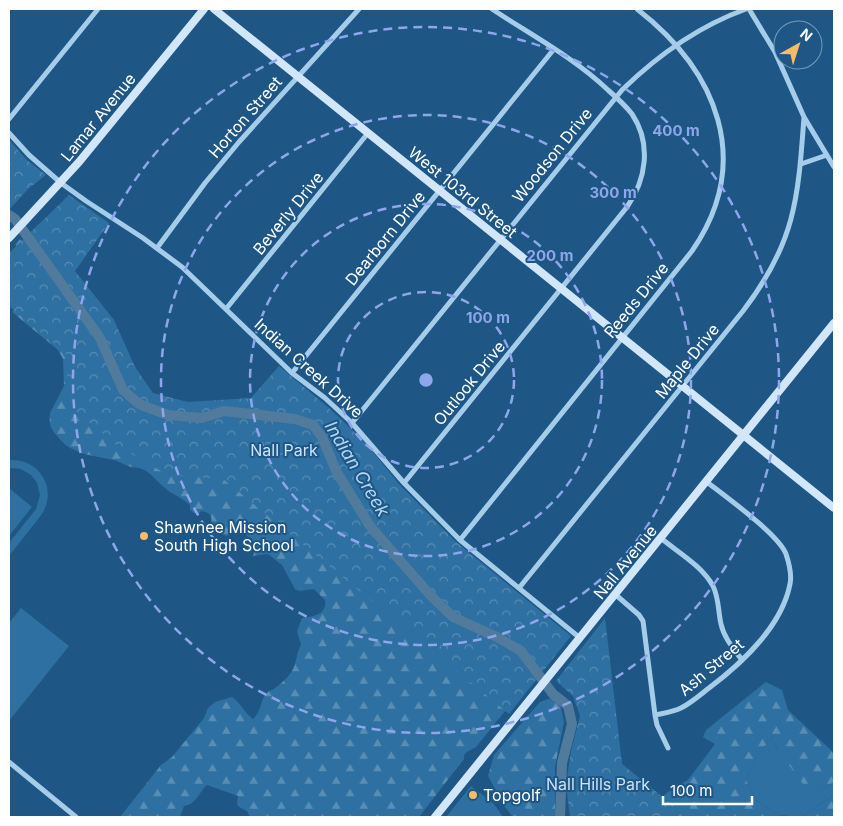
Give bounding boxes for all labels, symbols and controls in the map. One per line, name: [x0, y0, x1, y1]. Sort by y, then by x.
north arrow: [773, 20, 823, 70]
text: N: [797, 25, 816, 44]
street label: Lamar Avenue: [56, 69, 140, 165]
street label: Horton Street: [204, 72, 286, 162]
street label: Woodson Drive: [508, 104, 596, 206]
text: 400 m: [652, 121, 700, 140]
street label: West 103rd Street: [405, 142, 521, 242]
street label: Beverly Drive: [248, 167, 328, 259]
text: 300 m: [589, 183, 637, 202]
street label: Dearborn Drive: [341, 187, 429, 289]
text: 200 m: [527, 246, 573, 265]
street label: Reeds Drive: [600, 258, 672, 342]
text: 100 m: [466, 308, 510, 327]
street label: Indian Creek Drive: [250, 314, 368, 422]
street label: Maple Drive: [651, 319, 723, 403]
street label: Outlook Drive: [429, 337, 509, 429]
centre of rings: [417, 371, 435, 389]
water label: Indian Creek: [321, 417, 395, 521]
park label: Nall Park: [250, 440, 318, 460]
place label: Shawnee Mission South High School: [154, 517, 294, 555]
street label: Nall Avenue: [589, 521, 661, 603]
marker: Shawnee Mission South High School: [138, 530, 150, 542]
street label: Ash Street: [674, 634, 748, 700]
park label: Nall Hills Park: [546, 774, 650, 794]
scale bar: [663, 774, 752, 806]
text: 100 m: [670, 781, 712, 800]
place label: Topgolf: [483, 785, 541, 805]
marker: Topgolf: [467, 789, 479, 801]

